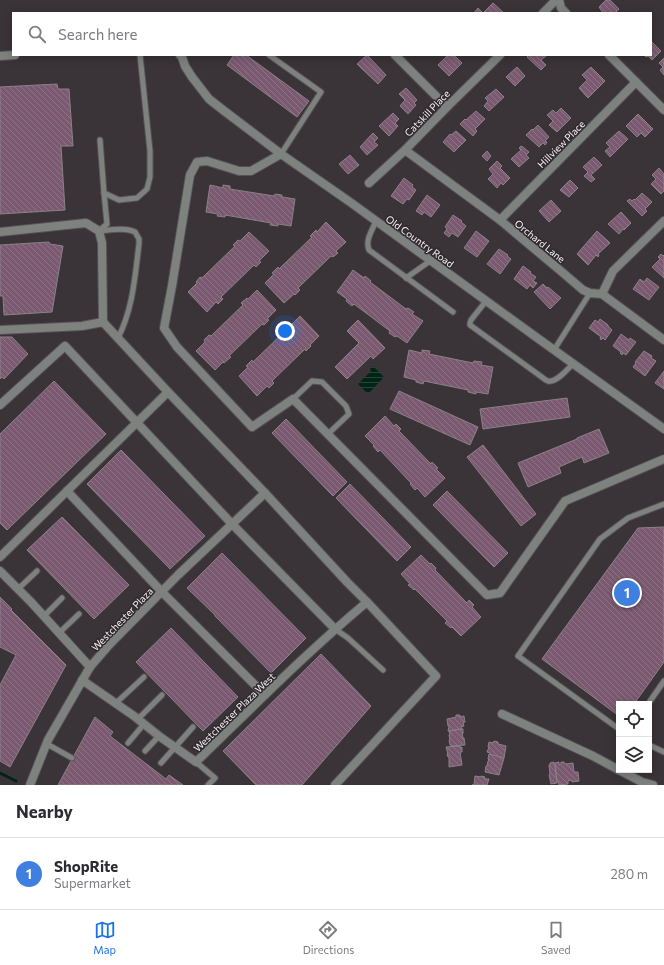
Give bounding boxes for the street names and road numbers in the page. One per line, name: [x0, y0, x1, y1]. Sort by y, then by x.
street label: Catskill Place: [402, 87, 452, 139]
street label: Hillview Place: [535, 118, 587, 170]
street label: Old Country Road: [384, 212, 457, 270]
street label: Orchard Lane: [512, 217, 568, 265]
street label: Westchester Plaza: [89, 585, 155, 653]
street label: Westchester Plaza West: [191, 670, 277, 754]

